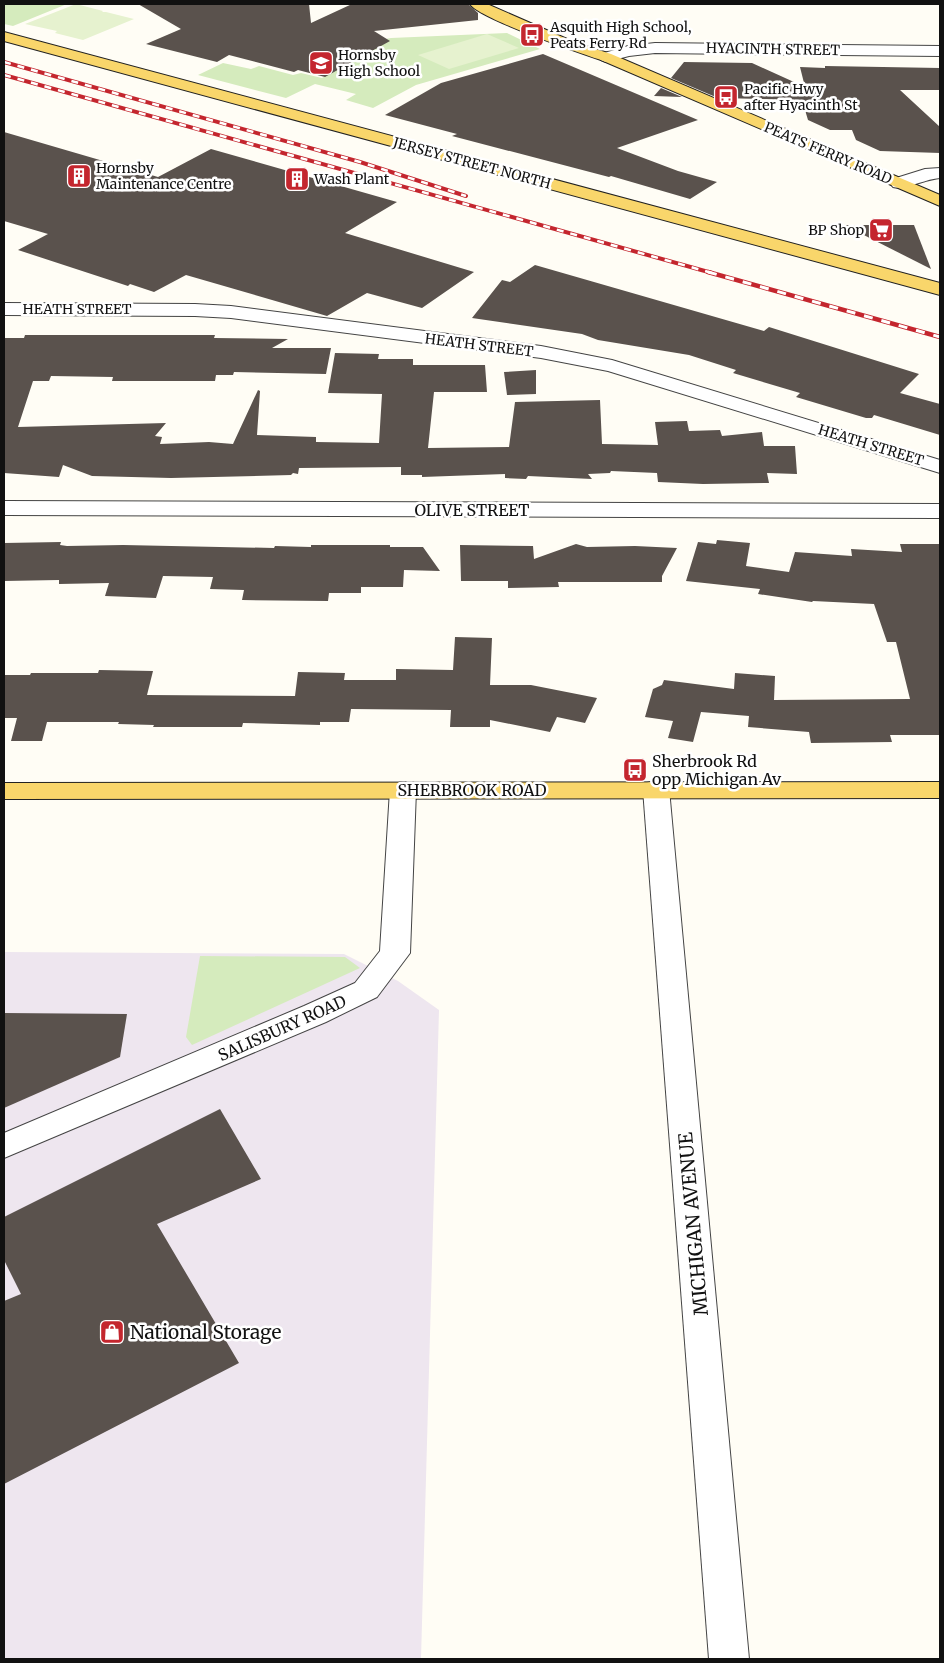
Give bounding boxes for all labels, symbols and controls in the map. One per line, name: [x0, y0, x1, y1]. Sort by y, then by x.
place label: Asquith High School, Peats Ferry Rd: [549, 18, 692, 52]
bus stop icon: Asquith High School, Peats Ferry Rd: [519, 22, 545, 48]
street label: HYACINTH STREET: [706, 39, 841, 59]
place label: Hornsby High School: [338, 46, 421, 80]
school or university icon: Hornsby High School: [308, 50, 334, 76]
place label: Pacific Hwy after Hyacinth St: [744, 80, 858, 114]
bus stop icon: Pacific Hwy after Hyacinth St: [713, 84, 739, 110]
street label: PEATS FERRY ROAD: [761, 118, 895, 188]
street label: JERSEY STREET NORTH: [390, 133, 553, 193]
place label: Hornsby Maintenance Centre: [96, 159, 231, 193]
building icon: Hornsby Maintenance Centre: [66, 163, 92, 189]
building icon: Wash Plant: [284, 166, 310, 192]
place label: Wash Plant: [313, 170, 390, 188]
supermarket icon: BP Shop: [868, 217, 894, 243]
place label: BP Shop: [808, 221, 864, 239]
street label: HEATH STREET: [22, 300, 132, 318]
street label: HEATH STREET: [424, 329, 535, 361]
street label: HEATH STREET: [816, 420, 926, 470]
street label: OLIVE STREET: [415, 500, 529, 520]
place label: Sherbrook Rd opp Michigan Av: [652, 751, 782, 789]
bus stop icon: Sherbrook Rd opp Michigan Av: [622, 757, 648, 783]
street label: SHERBROOK ROAD: [397, 780, 547, 800]
street label: SALISBURY ROAD: [215, 991, 349, 1065]
street label: MICHIGAN AVENUE: [673, 1131, 713, 1317]
shop icon: National Storage: [99, 1319, 125, 1345]
place label: National Storage: [130, 1320, 281, 1344]

